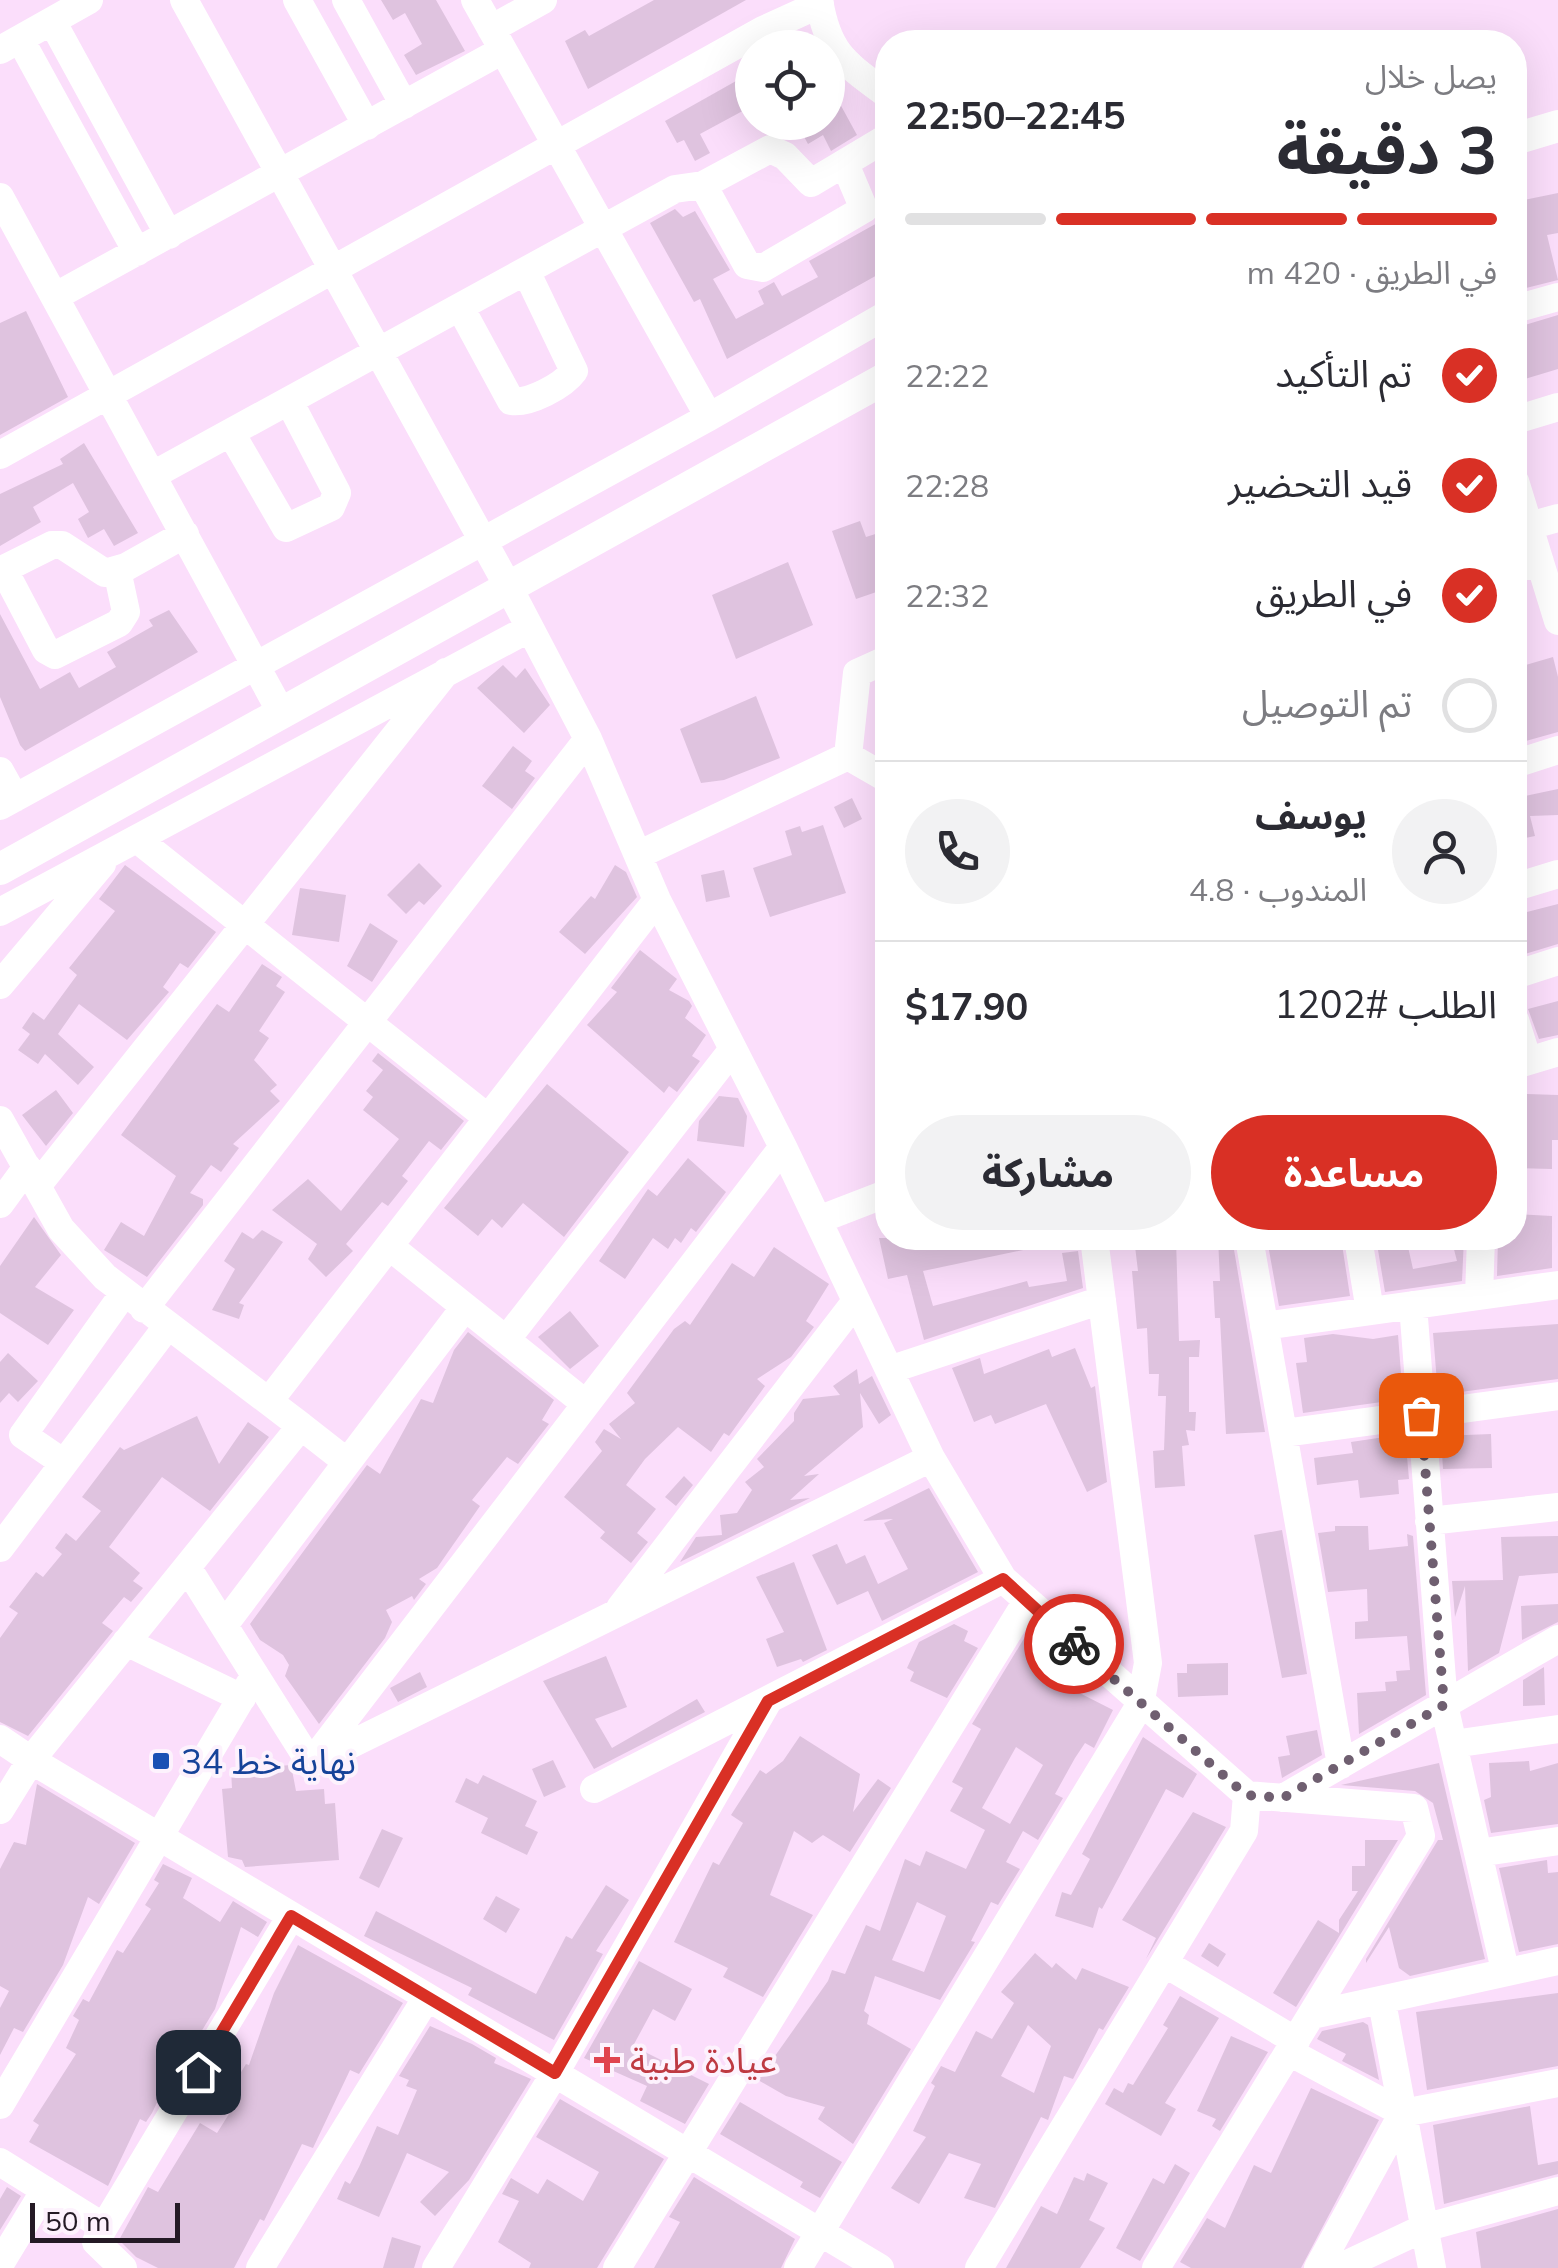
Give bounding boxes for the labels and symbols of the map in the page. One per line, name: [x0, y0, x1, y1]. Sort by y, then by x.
pin: [1379, 1373, 1464, 1458]
courier: [1024, 1594, 1124, 1694]
place label: نهاية خط 34: [181, 1739, 356, 1783]
marker: نهاية خط 34: [150, 1750, 172, 1772]
pin: [156, 2030, 241, 2115]
place label: عيادة طبية: [630, 2038, 777, 2082]
marker: عيادة طبية: [594, 2047, 620, 2073]
scale bar: [30, 2198, 180, 2242]

